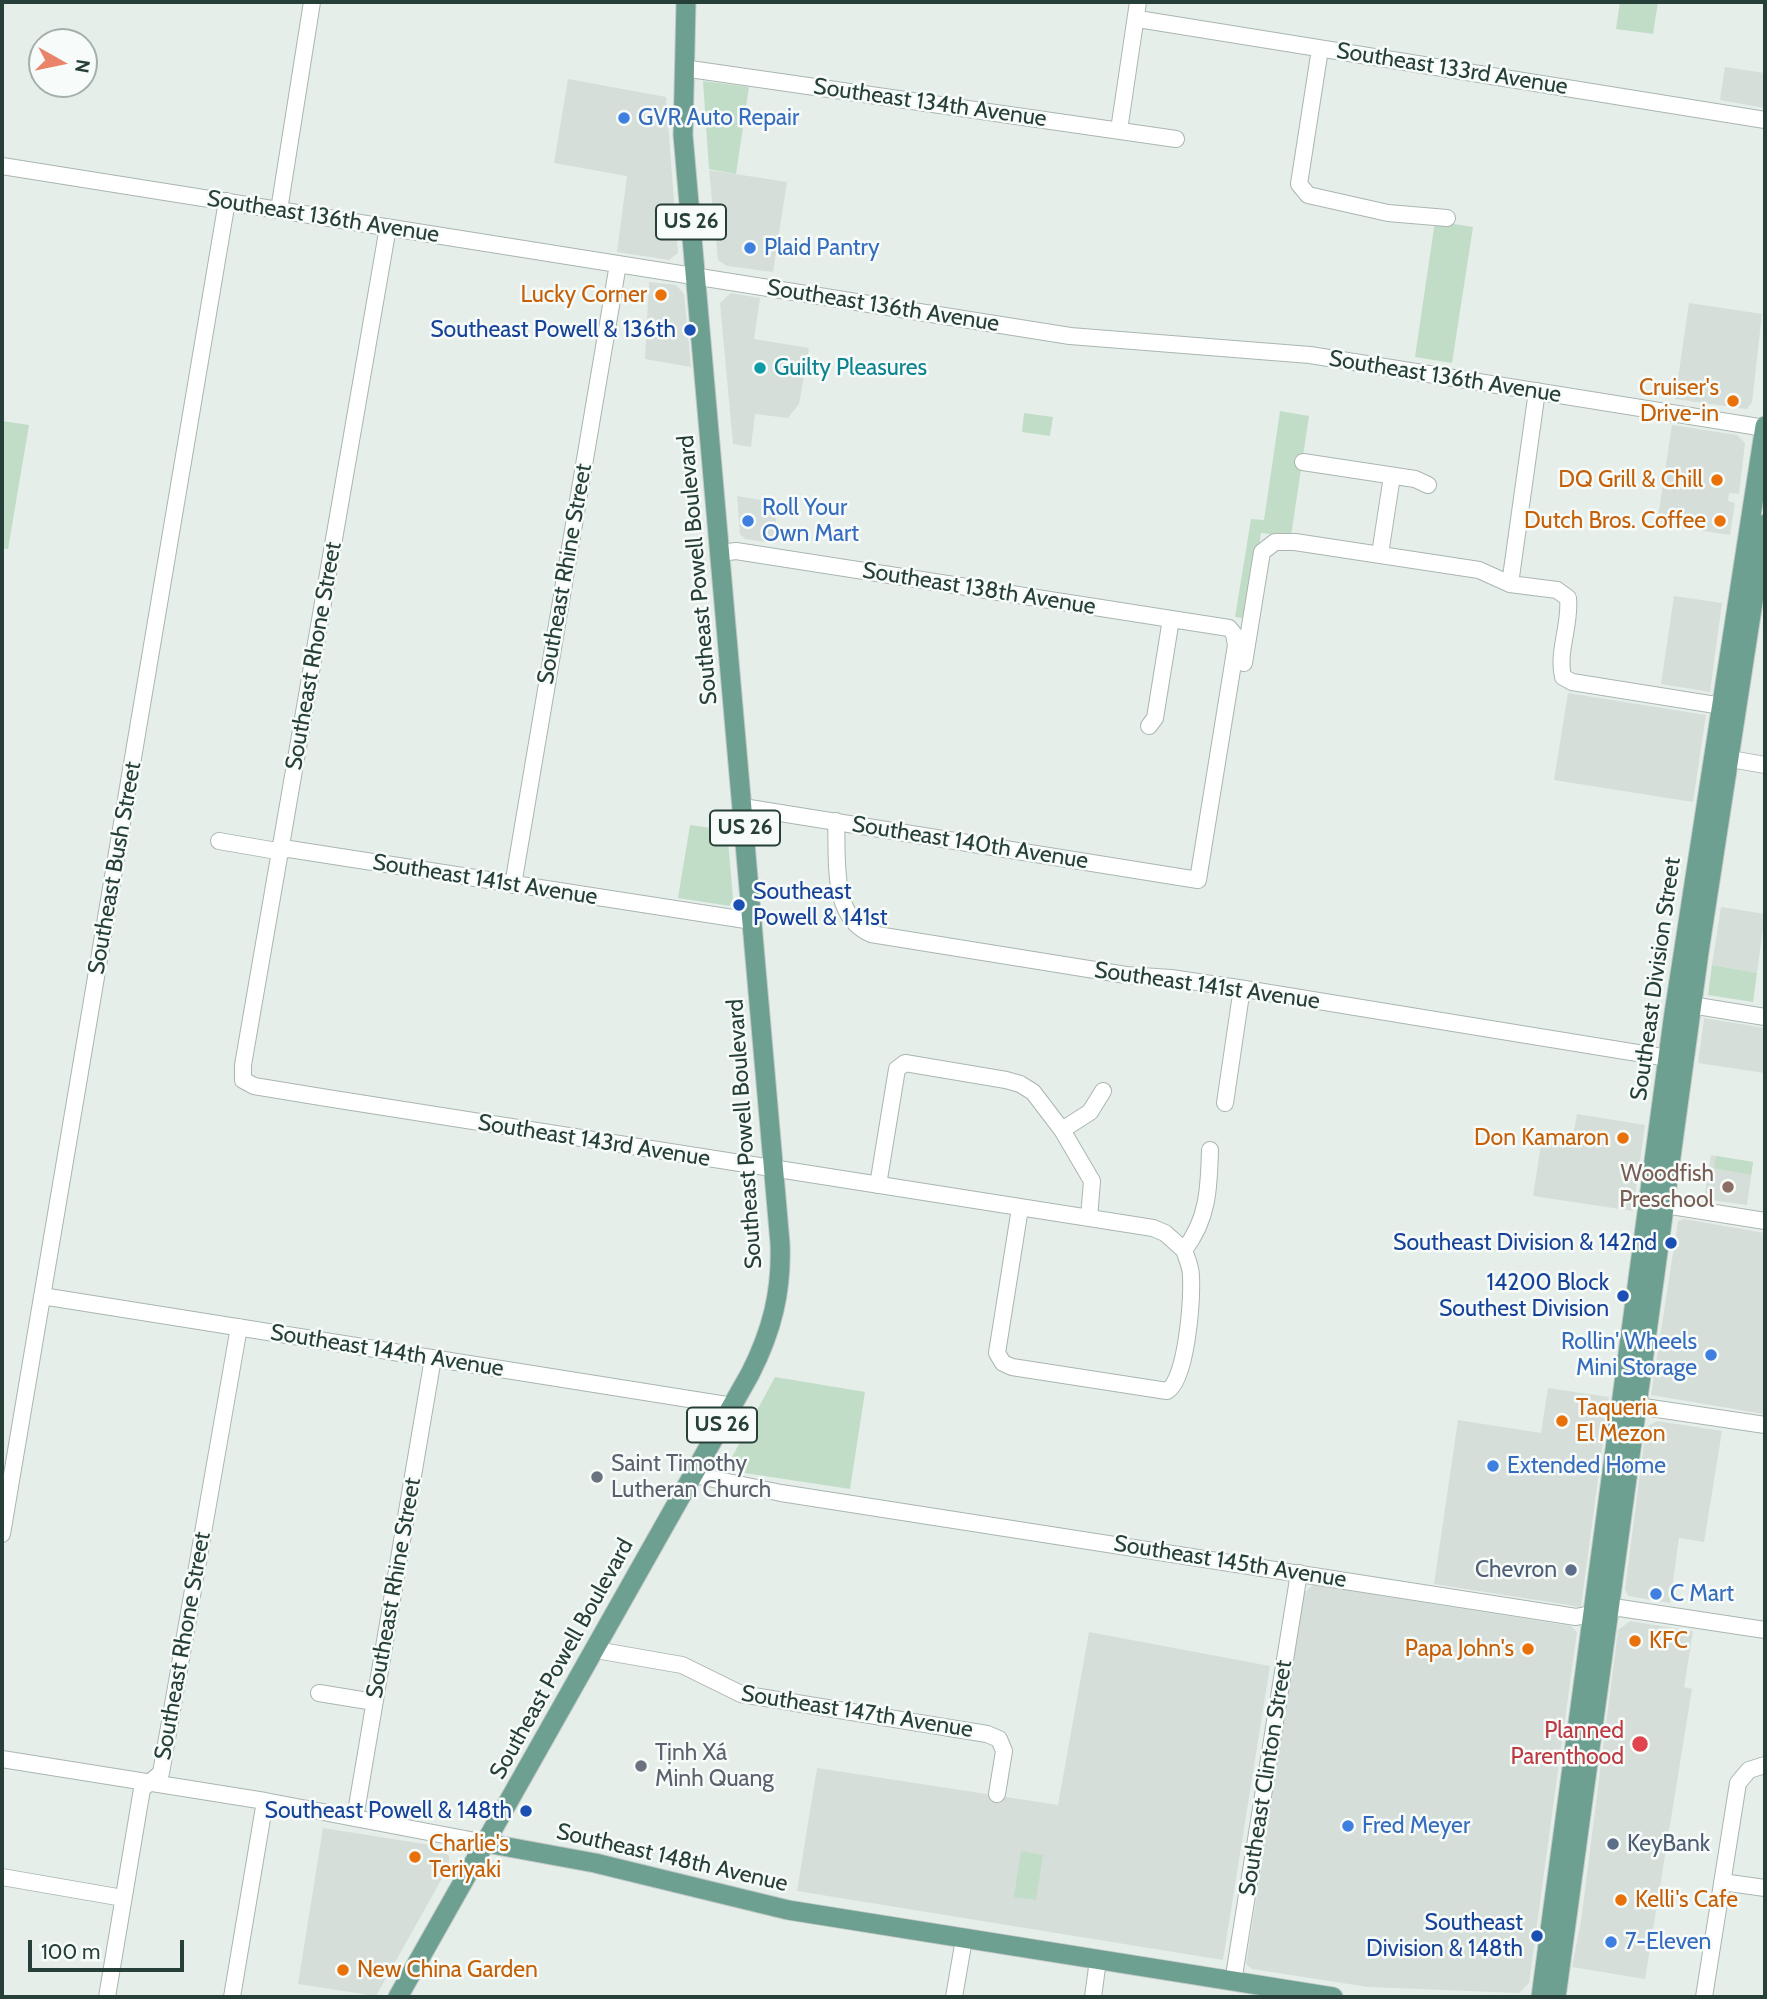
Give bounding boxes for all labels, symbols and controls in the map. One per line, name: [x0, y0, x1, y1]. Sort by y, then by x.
north arrow: [28, 28, 98, 98]
street label: Southeast 133rd Avenue: [1334, 37, 1570, 101]
text: N: [70, 58, 95, 74]
street label: Southeast 134th Avenue: [812, 73, 1048, 133]
place label: GVR Auto Repair: [638, 104, 799, 132]
marker: GVR Auto Repair: [616, 110, 632, 126]
street label: Southeast 136th Avenue: [205, 185, 441, 249]
road number: US 26: [656, 204, 726, 240]
place label: Plaid Pantry: [764, 234, 880, 262]
marker: Plaid Pantry: [742, 240, 758, 256]
street label: Southeast 136th Avenue: [765, 274, 1001, 338]
place label: Lucky Corner: [520, 281, 647, 309]
marker: Lucky Corner: [653, 287, 669, 303]
place label: Southeast Powell & 136th: [430, 316, 676, 344]
marker: Southeast Powell & 136th: [682, 322, 698, 338]
street label: Southeast 136th Avenue: [1327, 345, 1563, 409]
place label: Guilty Pleasures: [774, 354, 927, 382]
marker: Guilty Pleasures: [752, 360, 768, 376]
place label: Cruiser's Drive-in: [1639, 374, 1719, 428]
marker: Cruiser's Drive-in: [1725, 393, 1741, 409]
street label: Southeast Powell Boulevard: [672, 434, 724, 706]
street label: Southeast Rhine Street: [532, 461, 598, 687]
place label: DQ Grill & Chill: [1558, 466, 1703, 494]
marker: DQ Grill & Chill: [1709, 472, 1725, 488]
place label: Roll Your Own Mart: [762, 494, 859, 548]
place label: Dutch Bros. Coffee: [1524, 507, 1706, 535]
marker: Roll Your Own Mart: [740, 513, 756, 529]
marker: Dutch Bros. Coffee: [1712, 513, 1728, 529]
street label: Southeast Rhone Street: [280, 540, 348, 772]
street label: Southeast 138th Avenue: [860, 557, 1098, 621]
street label: Southeast Bush Street: [83, 759, 147, 977]
road number: US 26: [710, 810, 780, 846]
street label: Southeast 140th Avenue: [850, 811, 1090, 875]
street label: Southeast 141st Avenue: [371, 849, 599, 911]
street label: Southeast Division Street: [1625, 856, 1687, 1102]
place label: Southeast Powell & 141st: [753, 878, 888, 932]
marker: Southeast Powell & 141st: [731, 897, 747, 913]
street label: Southeast 141st Avenue: [1093, 957, 1321, 1015]
street label: Southeast Powell Boulevard: [722, 998, 768, 1270]
street label: Southeast 143rd Avenue: [476, 1109, 712, 1173]
place label: Don Kamaron: [1474, 1124, 1609, 1152]
marker: Don Kamaron: [1615, 1130, 1631, 1146]
place label: Woodfish Preschool: [1619, 1160, 1714, 1214]
marker: Woodfish Preschool: [1720, 1179, 1736, 1195]
place label: Southeast Division & 142nd: [1393, 1229, 1657, 1257]
marker: Southeast Division & 142nd: [1663, 1235, 1679, 1251]
place label: 14200 Block Southest Division: [1439, 1269, 1609, 1323]
marker: 14200 Block Southest Division: [1615, 1288, 1631, 1304]
street label: Southeast 144th Avenue: [268, 1319, 506, 1383]
place label: Rollin' Wheels Mini Storage: [1561, 1328, 1697, 1382]
marker: Rollin' Wheels Mini Storage: [1703, 1347, 1719, 1363]
place label: Taqueria El Mezon: [1576, 1394, 1666, 1448]
road number: US 26: [687, 1408, 757, 1442]
marker: Taqueria El Mezon: [1554, 1413, 1570, 1429]
place label: Saint Timothy Lutheran Church: [611, 1450, 771, 1504]
place label: Extended Home: [1507, 1452, 1666, 1480]
marker: Extended Home: [1485, 1458, 1501, 1474]
marker: Saint Timothy Lutheran Church: [589, 1469, 605, 1485]
street label: Southeast Rhine Street: [361, 1475, 427, 1701]
street label: Southeast Rhone Street: [149, 1530, 217, 1762]
street label: Southeast 145th Avenue: [1112, 1530, 1348, 1594]
street label: Southeast Powell Boulevard: [484, 1534, 640, 1784]
place label: Chevron: [1475, 1556, 1557, 1584]
marker: Chevron: [1563, 1562, 1579, 1578]
place label: C Mart: [1670, 1580, 1734, 1608]
marker: C Mart: [1648, 1586, 1664, 1602]
place label: KFC: [1649, 1627, 1688, 1655]
marker: KFC: [1627, 1633, 1643, 1649]
place label: Papa John's: [1405, 1635, 1514, 1663]
marker: Papa John's: [1520, 1641, 1536, 1657]
street label: Southeast Clinton Street: [1234, 1658, 1298, 1898]
street label: Southeast 147th Avenue: [739, 1680, 975, 1744]
place label: Planned Parenthood: [1510, 1717, 1624, 1771]
marker: Planned Parenthood: [1630, 1734, 1650, 1754]
place label: Tịnh Xá Minh Quang: [655, 1739, 774, 1793]
marker: Tịnh Xá Minh Quang: [633, 1758, 649, 1774]
place label: Southeast Powell & 148th: [264, 1797, 512, 1825]
marker: Southeast Powell & 148th: [518, 1803, 534, 1819]
place label: Fred Meyer: [1362, 1812, 1470, 1840]
street label: Southeast 148th Avenue: [554, 1818, 790, 1898]
marker: Fred Meyer: [1340, 1818, 1356, 1834]
place label: Charlie's Teriyaki: [429, 1830, 509, 1884]
place label: KeyBank: [1627, 1830, 1710, 1858]
marker: KeyBank: [1605, 1836, 1621, 1852]
marker: Charlie's Teriyaki: [407, 1849, 423, 1865]
place label: Kelli's Cafe: [1635, 1886, 1738, 1914]
marker: Kelli's Cafe: [1613, 1892, 1629, 1908]
place label: Southeast Division & 148th: [1366, 1909, 1523, 1963]
scale bar: [32, 1926, 187, 1970]
marker: Southeast Division & 148th: [1529, 1928, 1545, 1944]
place label: 7-Eleven: [1625, 1928, 1711, 1956]
marker: 7-Eleven: [1603, 1934, 1619, 1950]
text: 100 m: [41, 1939, 100, 1964]
place label: New China Garden: [357, 1956, 538, 1984]
marker: New China Garden: [335, 1962, 351, 1978]

